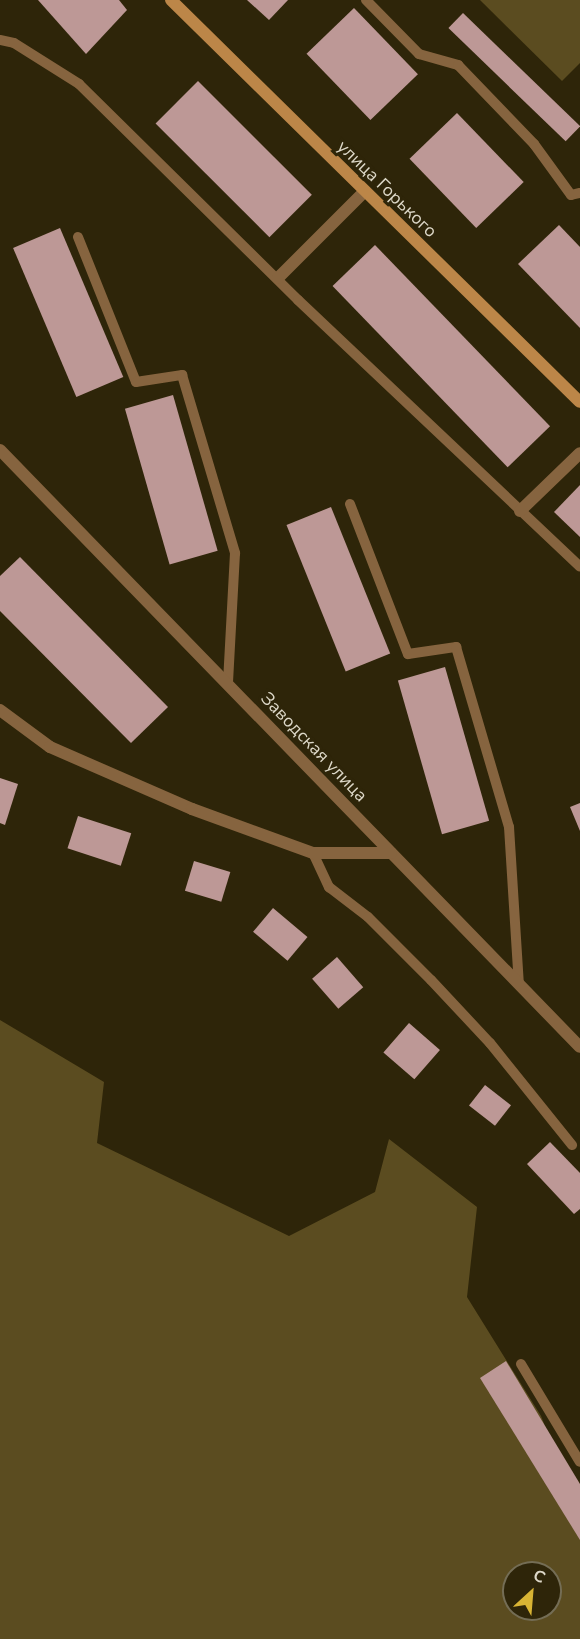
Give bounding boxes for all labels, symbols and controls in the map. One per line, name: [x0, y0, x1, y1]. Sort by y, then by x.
street label: улица Горького: [333, 136, 441, 242]
street label: Заводская улица: [256, 688, 372, 806]
north arrow: [502, 1561, 562, 1621]
text: С: [529, 1564, 549, 1589]

